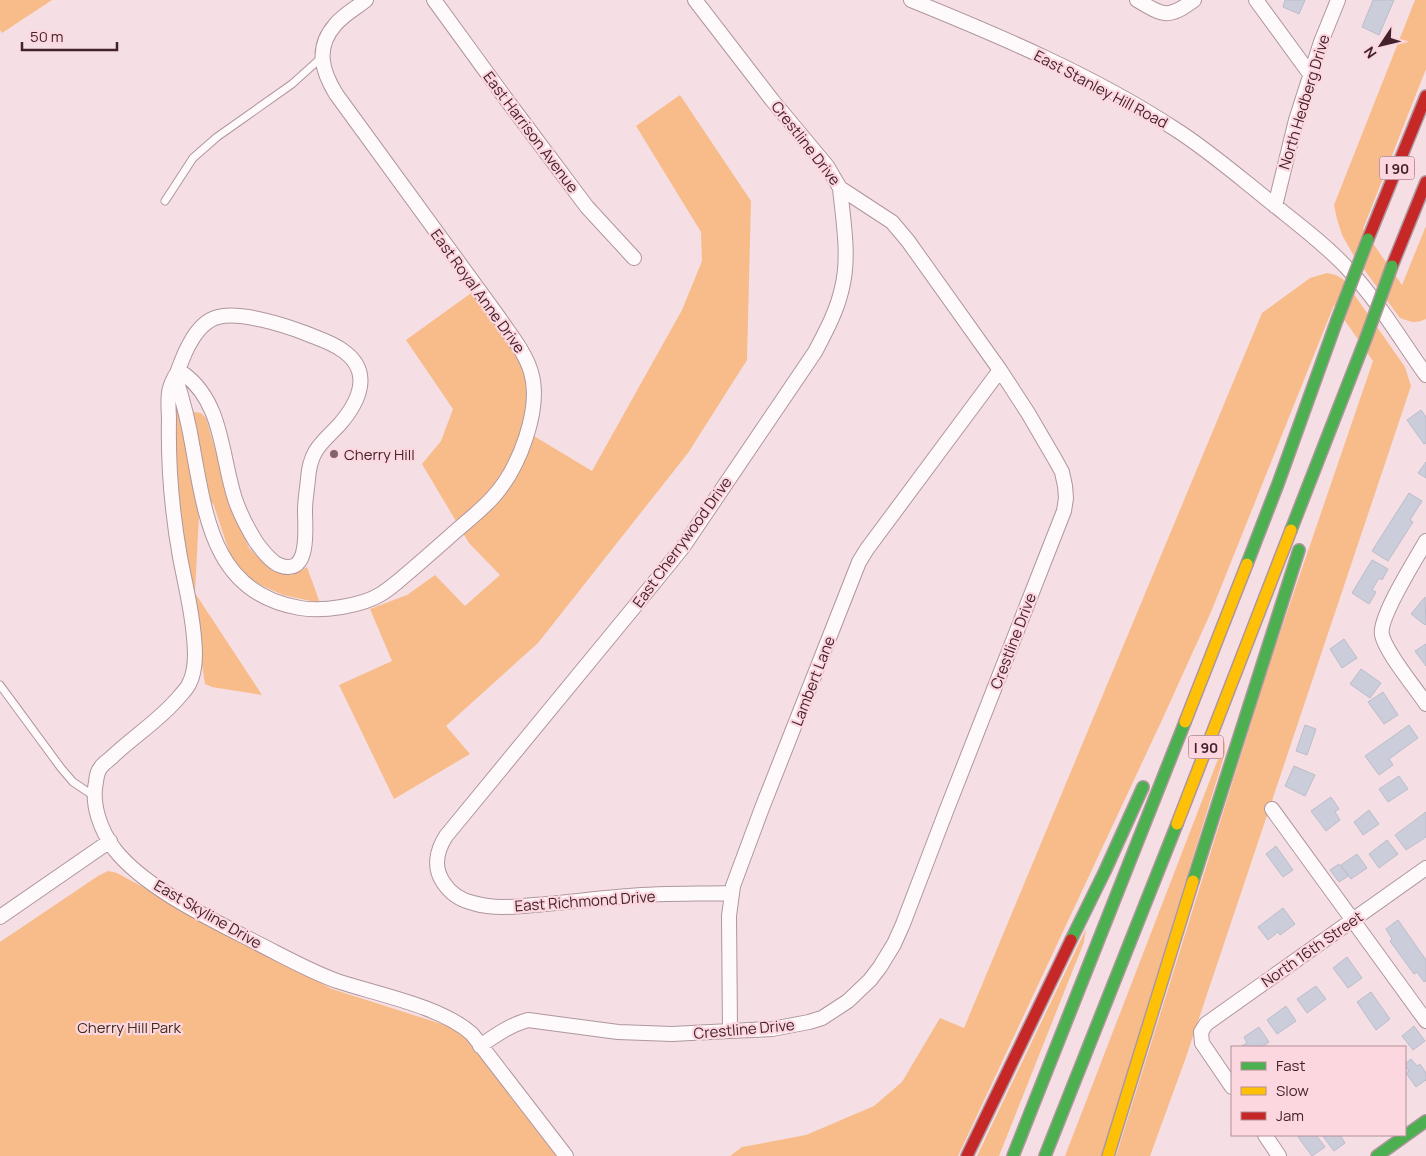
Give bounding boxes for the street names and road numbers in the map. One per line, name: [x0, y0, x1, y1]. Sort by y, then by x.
street label: North Hedberg Drive: [1273, 32, 1335, 172]
street label: East Stanley Hill Road: [1030, 45, 1172, 133]
street label: East Harrison Avenue: [478, 67, 584, 197]
street label: Crestline Drive: [767, 97, 846, 190]
road number: I 90: [1380, 156, 1414, 180]
street label: East Royal Anne Drive: [426, 225, 530, 357]
street label: East Cherrywood Drive: [627, 472, 737, 612]
street label: Crestline Drive: [985, 590, 1041, 692]
street label: Lambert Lane: [786, 633, 840, 729]
road number: I 90: [1188, 736, 1224, 759]
street label: East Skyline Drive: [150, 875, 266, 953]
street label: East Richmond Drive: [514, 886, 656, 916]
street label: North 16th Street: [1257, 906, 1367, 992]
street label: Crestline Drive: [693, 1014, 796, 1044]

